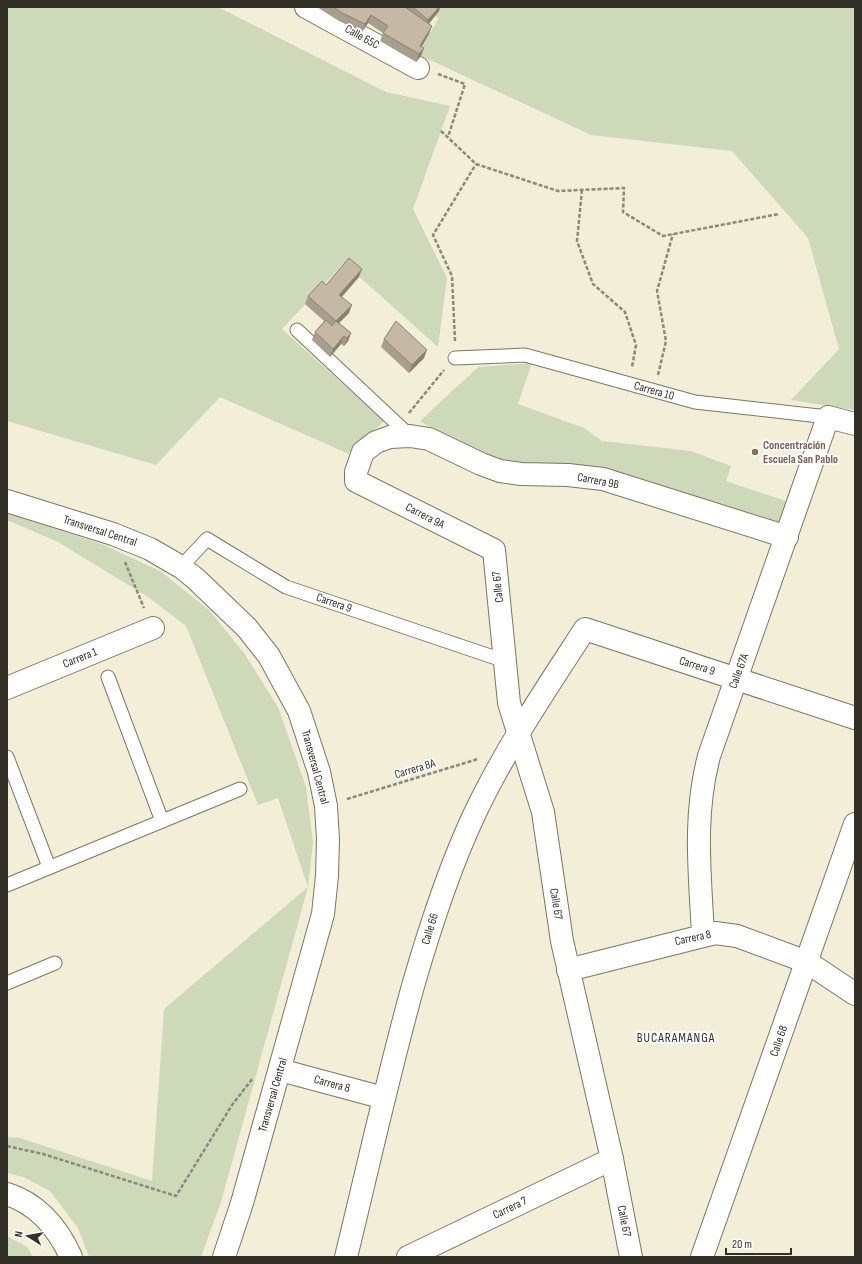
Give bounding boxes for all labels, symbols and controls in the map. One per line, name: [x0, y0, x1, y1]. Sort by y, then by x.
street label: Calle 65C: [342, 21, 382, 53]
street label: Carrera 10: [632, 378, 676, 404]
place label: Concentración Escuela San Pablo: [763, 438, 838, 467]
marker: Concentración Escuela San Pablo: [750, 447, 760, 457]
street label: Carrera 9B: [576, 470, 620, 492]
street label: Carrera 9A: [403, 500, 448, 533]
street label: Transversal Central: [61, 512, 139, 550]
street label: Calle 67: [489, 570, 507, 603]
street label: Carrera 9: [314, 590, 354, 616]
street label: Carrera 1: [61, 644, 100, 672]
street label: Calle 67A: [726, 651, 753, 691]
street label: Carrera 9: [677, 653, 717, 679]
street label: Transversal Central: [298, 728, 332, 806]
street label: Carrera 8A: [393, 755, 438, 782]
street label: Calle 67: [546, 887, 566, 921]
street label: Calle 66: [418, 912, 442, 946]
street label: Carrera 8: [673, 927, 713, 949]
street label: Calle 68: [767, 1023, 791, 1059]
district label: BUCARAMANGA: [637, 1030, 715, 1046]
street label: Transversal Central: [255, 1056, 291, 1134]
street label: Carrera 8: [312, 1072, 352, 1096]
street label: Carrera 7: [490, 1193, 530, 1223]
street label: Calle 67: [614, 1204, 634, 1238]
north arrow: [8, 1216, 48, 1256]
text: N: [12, 1230, 26, 1238]
scale bar: [726, 1230, 791, 1256]
text: 20 m: [732, 1237, 752, 1252]

